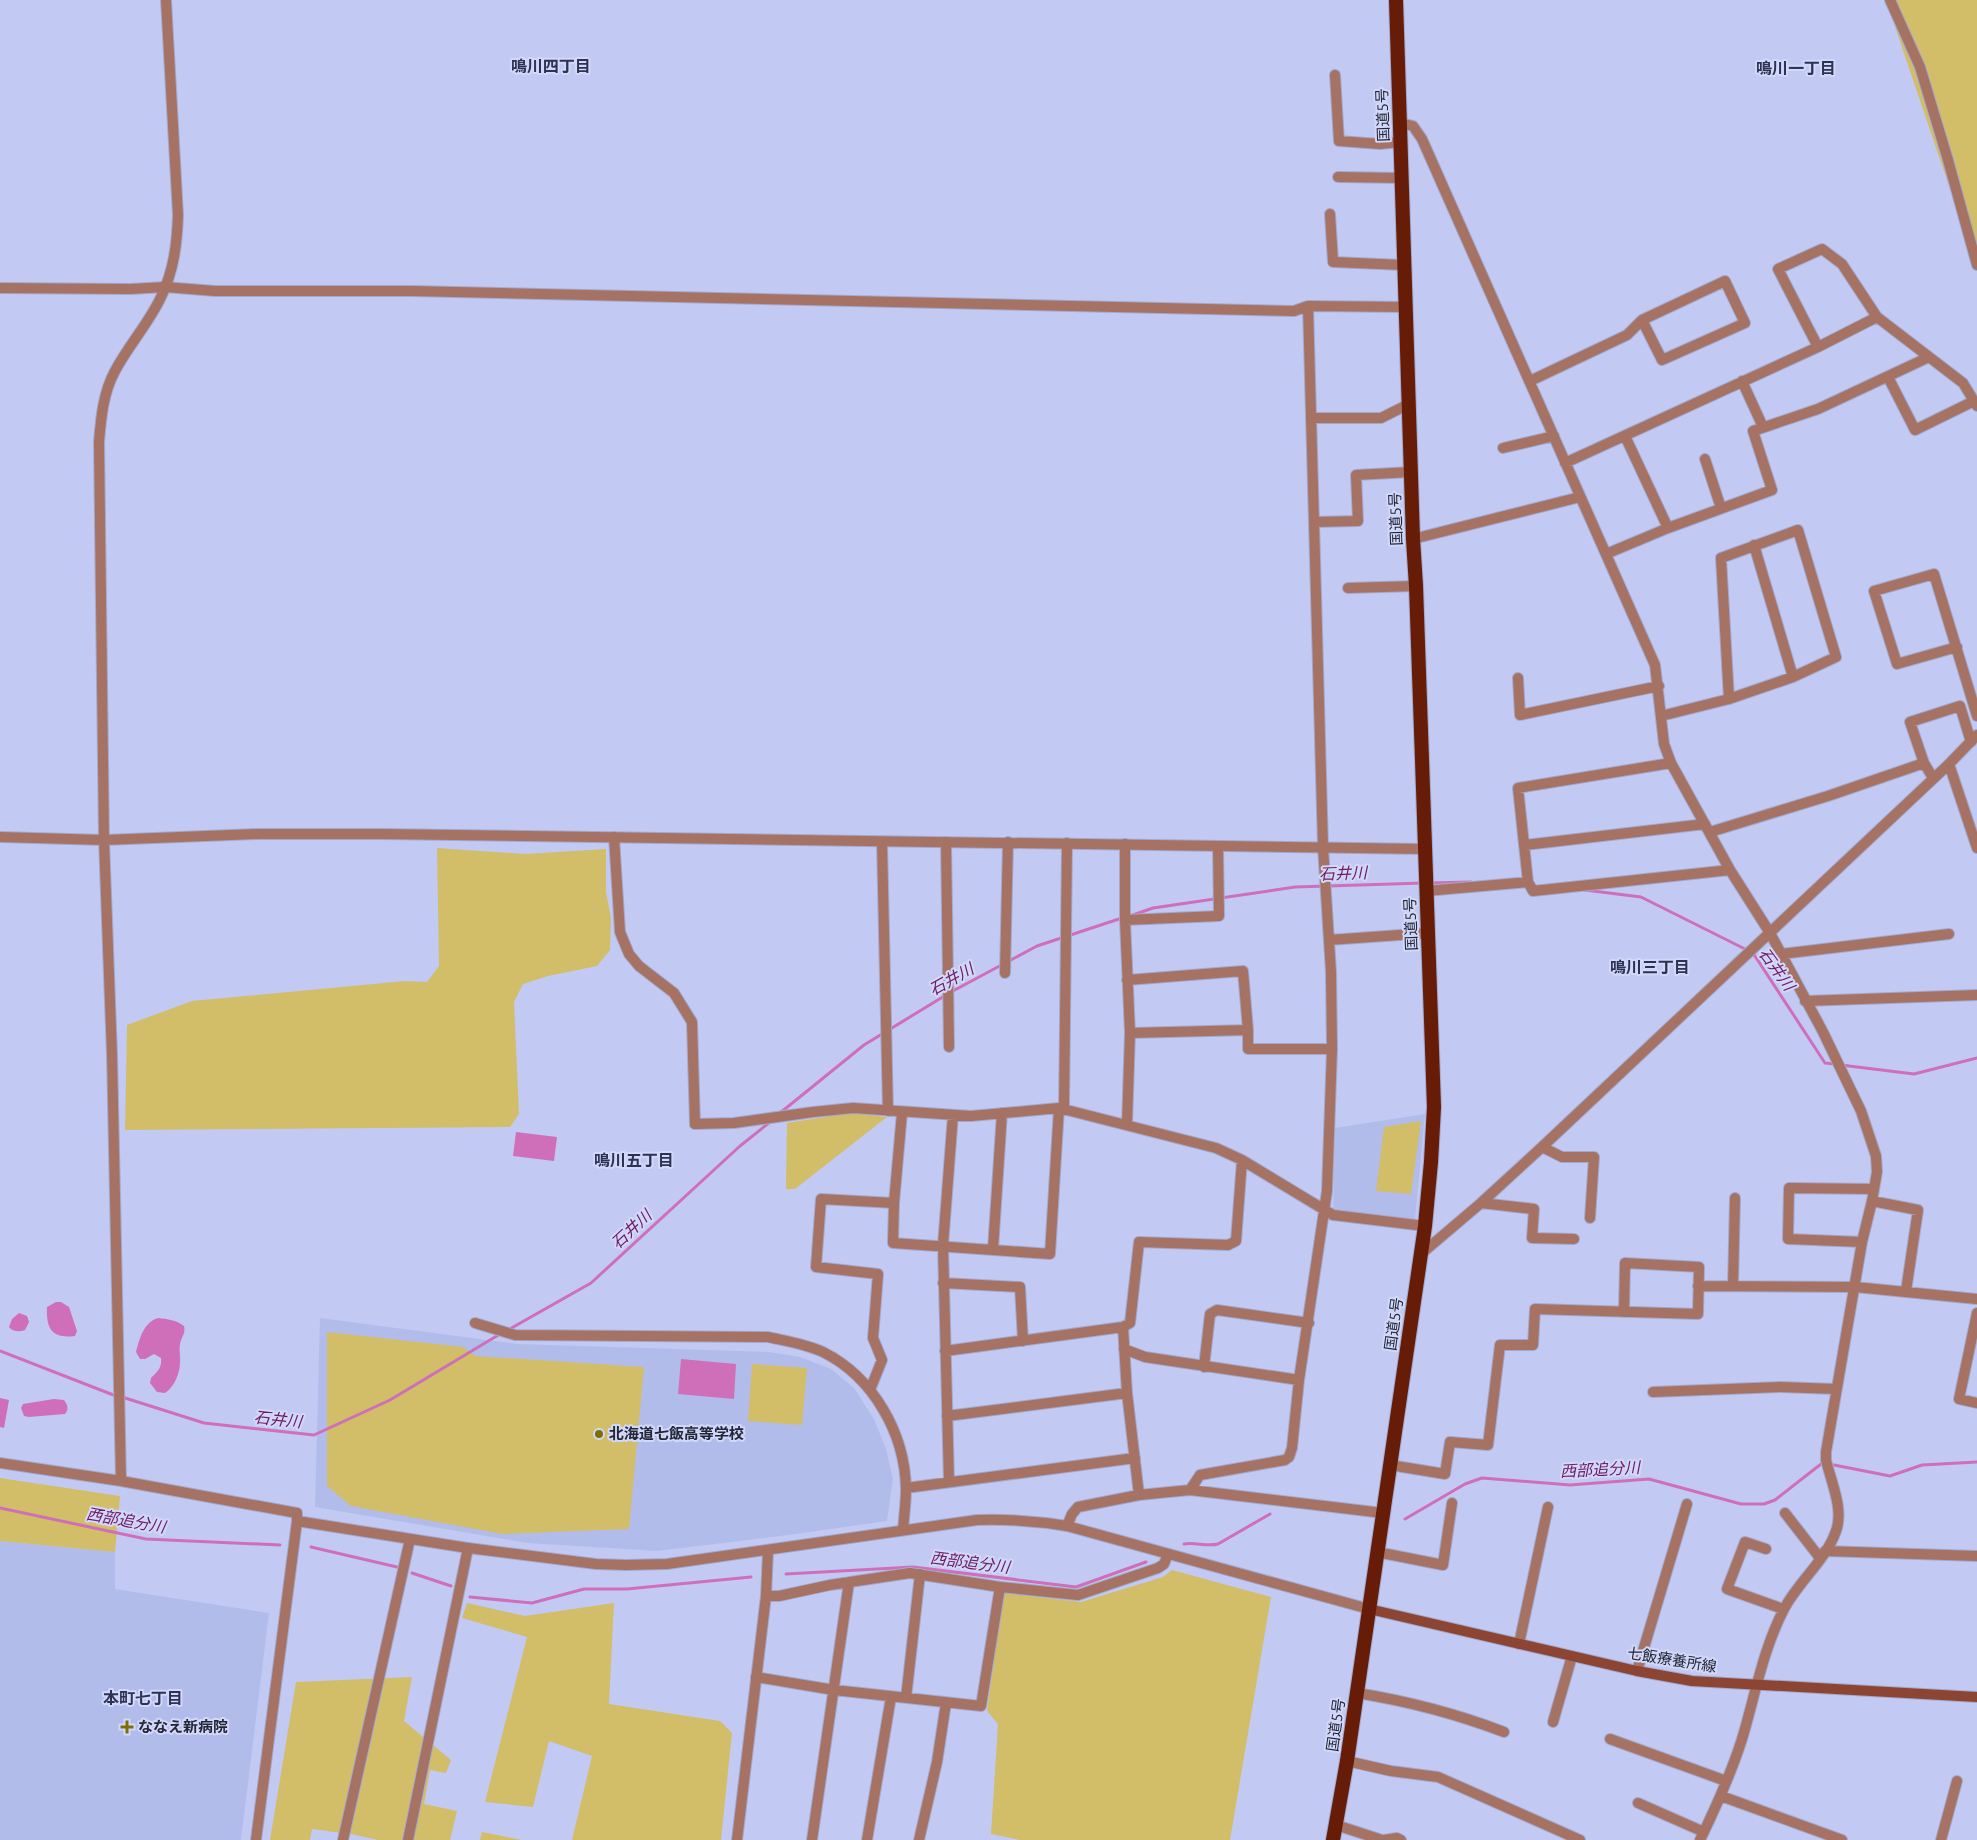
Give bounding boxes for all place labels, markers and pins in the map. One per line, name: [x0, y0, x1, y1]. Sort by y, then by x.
place label: 北海道七飯高等学校: [609, 1425, 744, 1442]
marker: 北海道七飯高等学校: [593, 1428, 605, 1440]
place label: ななえ新病院: [138, 1718, 228, 1735]
marker: ななえ新病院: [120, 1720, 134, 1734]

